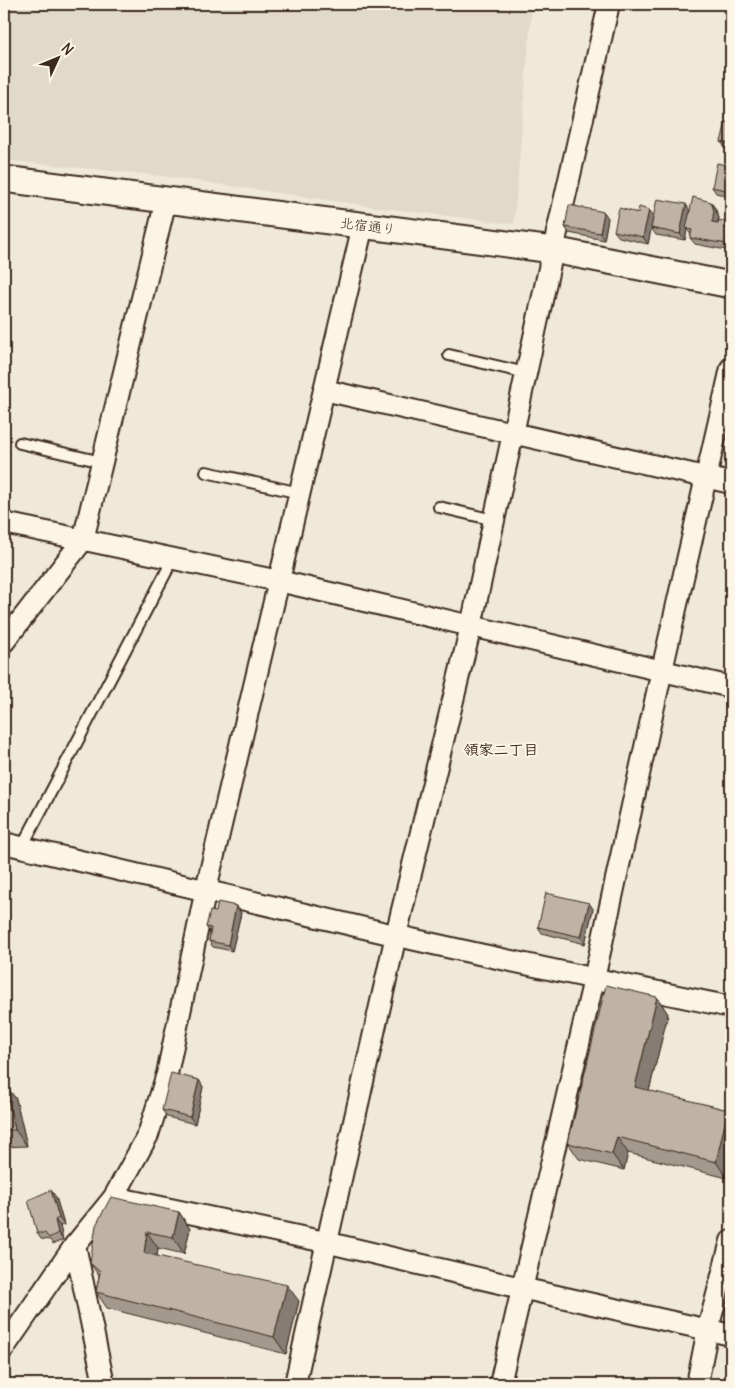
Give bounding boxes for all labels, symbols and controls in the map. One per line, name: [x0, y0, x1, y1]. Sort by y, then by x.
north arrow: [32, 32, 82, 82]
text: N: [58, 39, 77, 59]
street label: 北宿通り: [339, 214, 397, 238]
district label: 領家二丁目: [463, 740, 539, 759]

